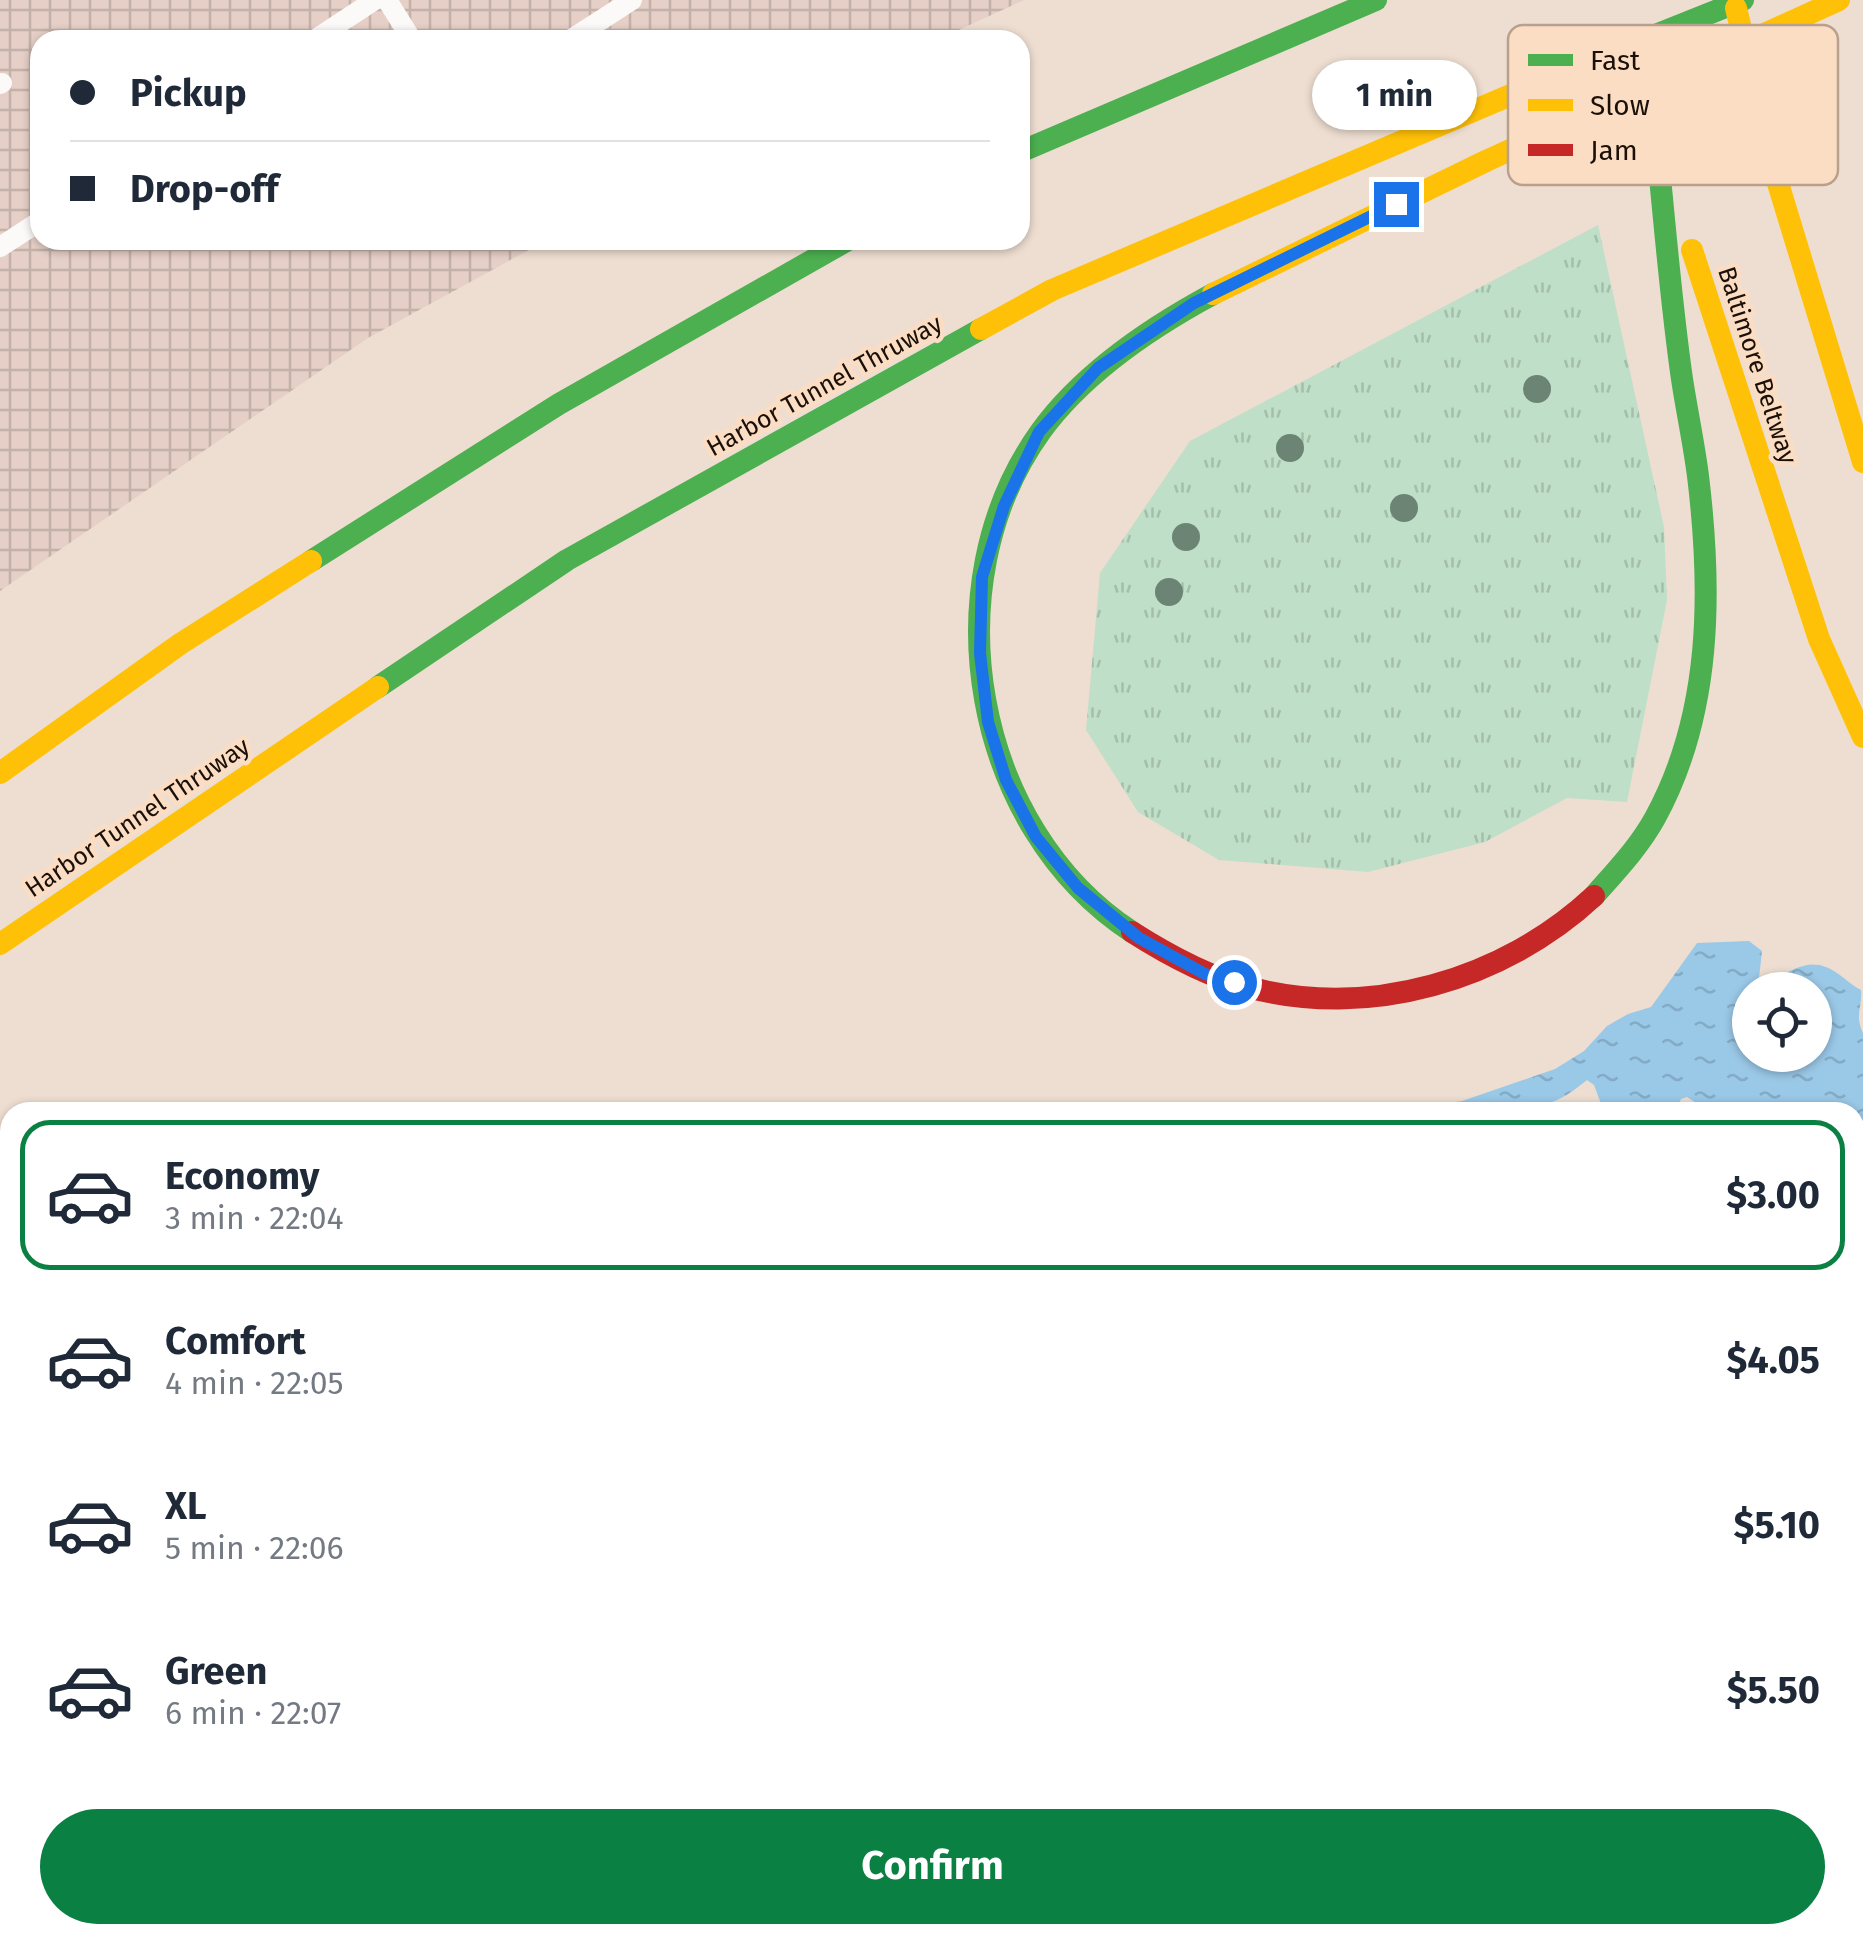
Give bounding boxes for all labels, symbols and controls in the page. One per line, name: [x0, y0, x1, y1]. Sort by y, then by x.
legend: [1508, 25, 1838, 185]
text: Fast: [1590, 44, 1641, 77]
callout: 1 min: [1314, 59, 1478, 129]
text: Pickup: [130, 70, 247, 116]
text: 1 min: [1356, 76, 1433, 114]
text: Slow: [1590, 89, 1650, 122]
text: Jam: [1590, 134, 1638, 167]
text: Drop-off: [130, 166, 278, 212]
route end: [1374, 182, 1419, 227]
street label: Baltimore Beltway: [1711, 263, 1803, 468]
street label: Harbor Tunnel Thruway: [702, 308, 948, 463]
street label: Harbor Tunnel Thruway: [20, 731, 256, 904]
route start: [1212, 960, 1257, 1005]
map controls: [1732, 972, 1832, 1072]
button: locate: [1732, 972, 1832, 1072]
icon: car: [45, 1150, 135, 1240]
text: Economy: [165, 1153, 320, 1199]
text: $3.00: [1726, 1172, 1820, 1218]
text: 3 min · 22:04: [165, 1199, 344, 1237]
icon: car: [45, 1315, 135, 1405]
text: Comfort: [165, 1318, 306, 1364]
text: $4.05: [1726, 1337, 1820, 1383]
text: 4 min · 22:05: [165, 1364, 344, 1402]
icon: car: [45, 1480, 135, 1570]
text: XL: [165, 1483, 207, 1529]
text: $5.10: [1734, 1502, 1820, 1548]
text: 5 min · 22:06: [165, 1529, 344, 1567]
icon: car: [45, 1645, 135, 1735]
text: Green: [165, 1648, 268, 1694]
text: $5.50: [1727, 1667, 1820, 1713]
text: 6 min · 22:07: [165, 1694, 341, 1732]
button: Confirm: [40, 1809, 1825, 1924]

